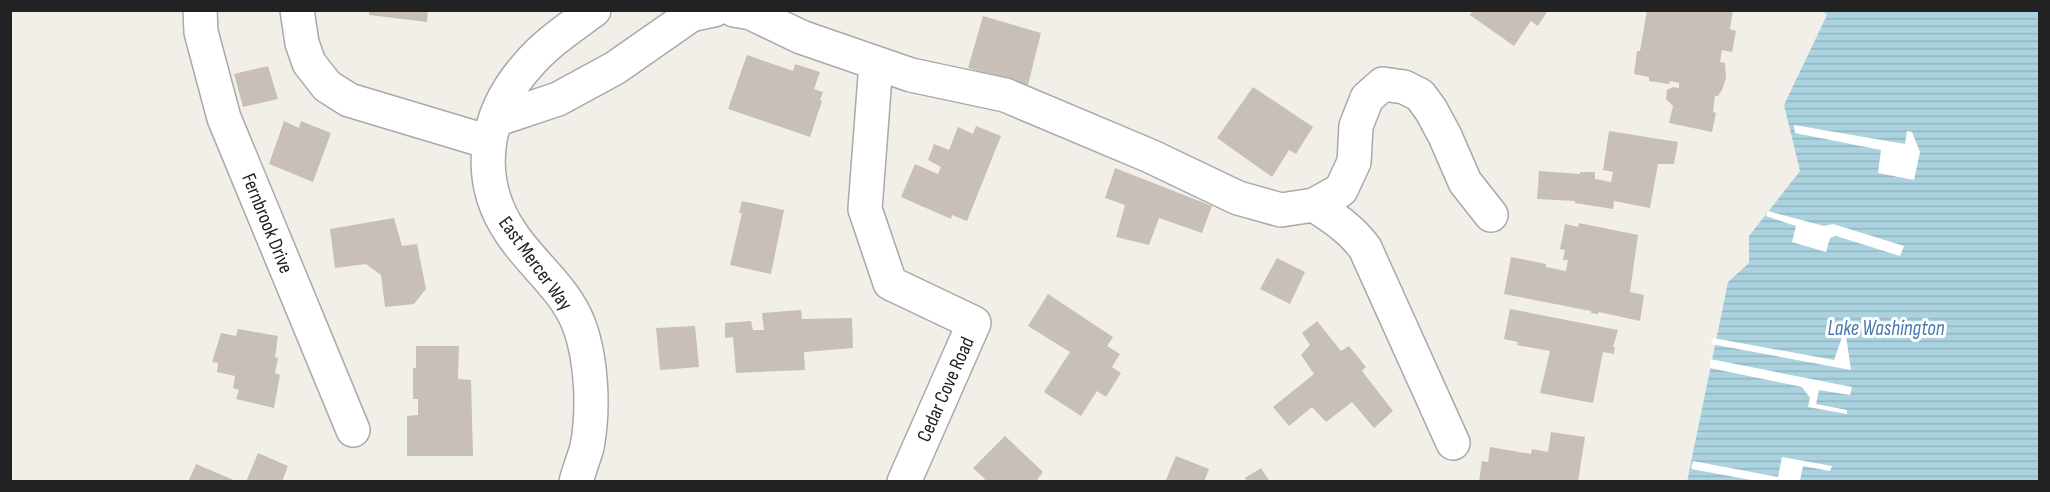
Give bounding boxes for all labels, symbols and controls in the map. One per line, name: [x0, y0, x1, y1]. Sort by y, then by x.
street label: Fernbrook Drive: [236, 170, 298, 277]
street label: East Mercer Way: [493, 212, 577, 315]
water label: Lake Washington: [1827, 316, 1945, 341]
street label: Cedar Cove Road: [912, 333, 980, 446]

